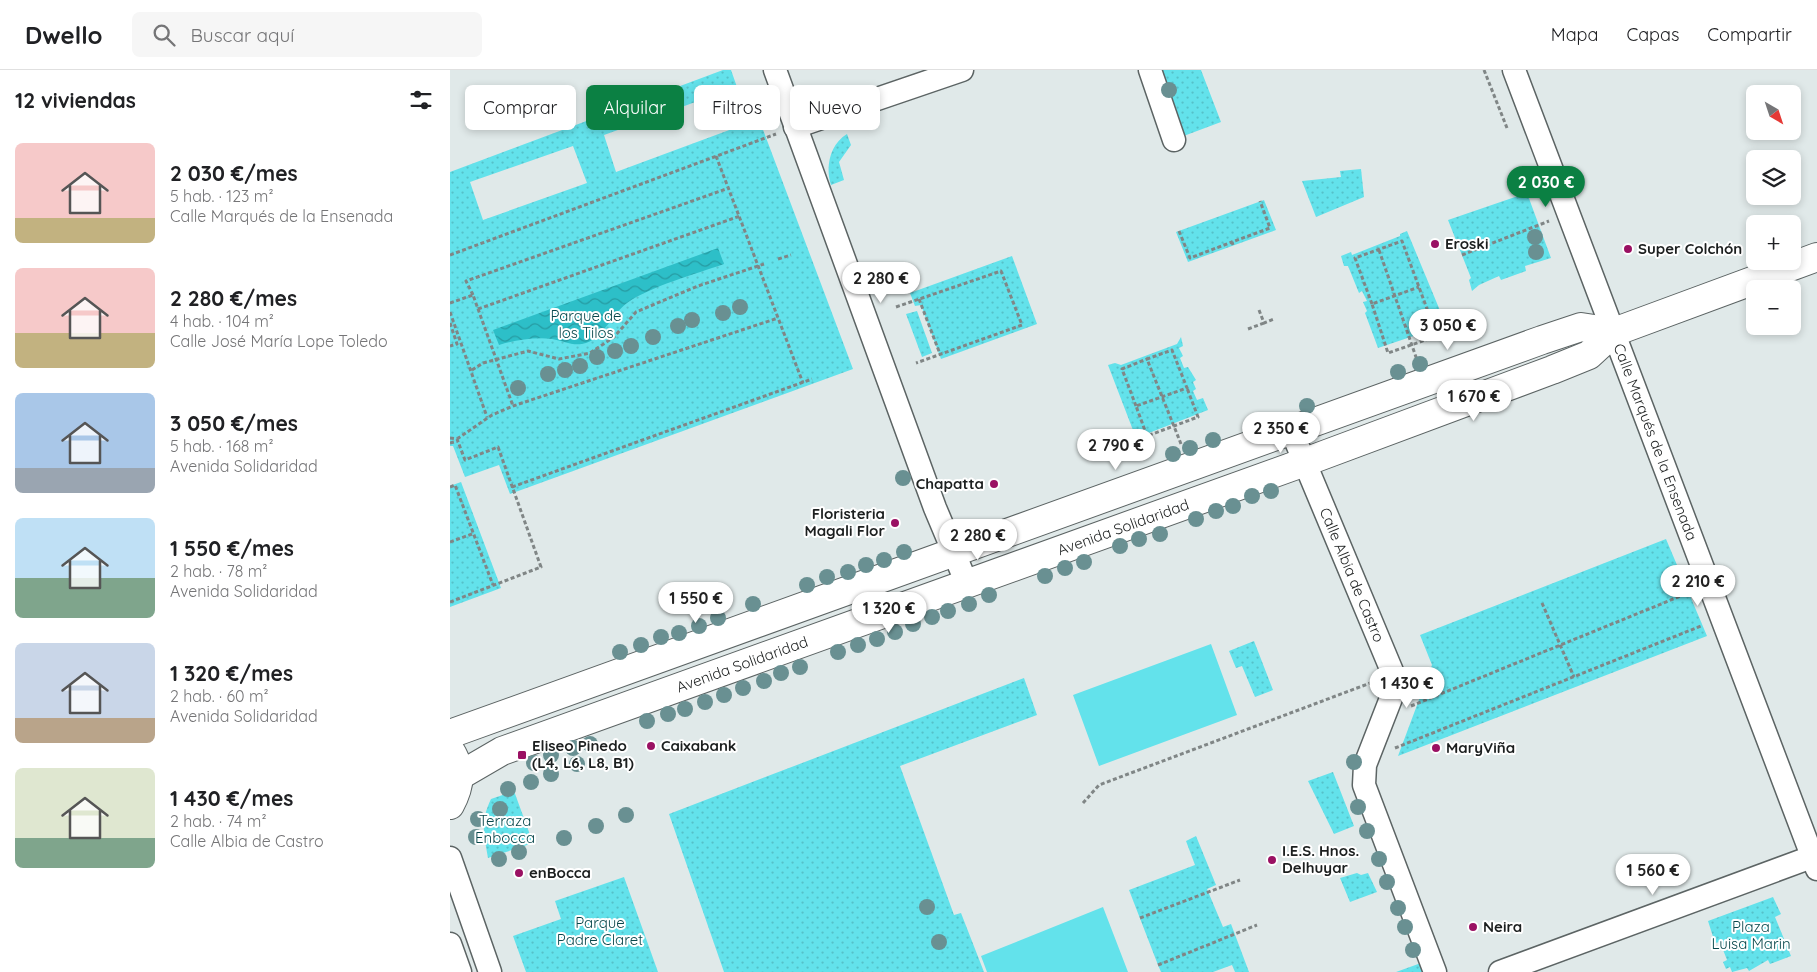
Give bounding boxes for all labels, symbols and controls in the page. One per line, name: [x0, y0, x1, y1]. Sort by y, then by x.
search box: [132, 12, 482, 57]
text: Dwello: [25, 20, 102, 50]
icon: search: [150, 21, 178, 49]
text: Buscar aquí: [190, 23, 294, 47]
text: Mapa: [1551, 23, 1598, 46]
text: Capas: [1626, 23, 1679, 46]
text: Compartir: [1707, 23, 1792, 46]
chip: Comprar: [465, 85, 576, 130]
chip: Alquilar: [586, 85, 684, 130]
chip: Filtros: [694, 85, 780, 130]
chip: Nuevo: [790, 85, 880, 130]
north arrow: [1746, 85, 1801, 140]
map controls: [1746, 85, 1801, 335]
icon: filters: [407, 86, 435, 114]
text: 12 viviendas: [15, 87, 136, 113]
button: layers: [1746, 150, 1801, 205]
text: 2 030 €/mes: [170, 160, 298, 186]
icon: home: [55, 163, 115, 223]
pin: 2 030 €: [1500, 166, 1592, 208]
text: 2 030 €: [1518, 172, 1574, 192]
text: 5 hab. · 123 m²: [170, 186, 274, 206]
text: Calle Marqués de la Ensenada: [170, 206, 393, 226]
button: +: [1746, 215, 1801, 270]
place label: Eroski: [1445, 234, 1488, 253]
marker: Eroski: [1429, 238, 1441, 250]
place label: Super Colchón: [1638, 239, 1742, 258]
marker: Super Colchón: [1622, 243, 1634, 255]
pin: 2 280 €: [835, 262, 927, 304]
text: 2 280 €: [853, 268, 909, 288]
button: −: [1746, 280, 1801, 335]
text: 2 280 €/mes: [170, 285, 297, 311]
icon: home: [55, 288, 115, 348]
park label: Parque de los Tilos: [550, 306, 622, 342]
pin: 3 050 €: [1402, 308, 1494, 351]
text: 4 hab. · 104 m²: [170, 311, 274, 331]
text: 3 050 €: [1420, 315, 1476, 335]
text: Calle José María Lope Toledo: [170, 331, 388, 351]
street label: Calle Marqués de la Ensenada: [1610, 341, 1702, 543]
pin: 1 670 €: [1428, 380, 1520, 422]
text: 1 670 €: [1448, 386, 1500, 406]
text: 3 050 €/mes: [170, 410, 298, 436]
pin: 2 350 €: [1235, 412, 1327, 454]
icon: home: [55, 413, 115, 473]
text: 2 350 €: [1253, 418, 1309, 438]
pin: 2 790 €: [1070, 428, 1162, 471]
text: 2 790 €: [1088, 435, 1144, 455]
text: 5 hab. · 168 m²: [170, 436, 274, 456]
text: Avenida Solidaridad: [170, 456, 318, 476]
place label: Chapatta: [916, 474, 984, 493]
marker: Chapatta: [988, 478, 1000, 490]
street label: Avenida Solidaridad: [1055, 495, 1191, 559]
place label: Floristeria Magali Flor: [804, 504, 885, 540]
street label: Calle Albia de Castro: [1316, 505, 1389, 645]
marker: Floristeria Magali Flor: [889, 517, 901, 529]
pin: 2 280 €: [932, 518, 1024, 561]
text: 2 280 €: [950, 525, 1006, 545]
text: 1 550 €/mes: [170, 535, 294, 561]
icon: home: [55, 538, 115, 598]
text: 2 hab. · 78 m²: [170, 561, 267, 581]
pin: 2 210 €: [1652, 564, 1744, 607]
text: 2 210 €: [1671, 571, 1725, 591]
text: Avenida Solidaridad: [170, 581, 318, 601]
pin: 1 550 €: [650, 582, 742, 624]
text: 1 550 €: [669, 588, 723, 608]
pin: 1 320 €: [843, 592, 935, 634]
text: 1 320 €: [863, 598, 915, 618]
street label: Avenida Solidaridad: [674, 632, 810, 696]
text: 1 320 €/mes: [170, 660, 293, 686]
icon: home: [55, 663, 115, 723]
pin: 1 430 €: [1361, 666, 1453, 709]
text: 1 430 €: [1380, 673, 1434, 693]
text: 2 hab. · 60 m²: [170, 686, 269, 706]
text: Avenida Solidaridad: [170, 706, 318, 726]
place label: Eliseo Pinedo (L4, L6, L8, B1): [532, 736, 634, 772]
place label: Caixabank: [661, 736, 736, 755]
place label: MaryViña: [1446, 738, 1515, 757]
marker: Caixabank: [645, 740, 657, 752]
marker: MaryViña: [1430, 742, 1442, 754]
marker: Eliseo Pinedo (L4, L6, L8, B1): [516, 749, 528, 761]
text: 1 430 €/mes: [170, 785, 293, 811]
icon: home: [55, 788, 115, 848]
text: 2 hab. · 74 m²: [170, 811, 267, 831]
park label: Terraza Enbocca: [475, 811, 535, 847]
text: Calle Albia de Castro: [170, 831, 324, 851]
place label: I.E.S. Hnos. Delhuyar: [1282, 841, 1359, 877]
marker: I.E.S. Hnos. Delhuyar: [1266, 854, 1278, 866]
pin: 1 560 €: [1607, 854, 1699, 896]
text: 1 560 €: [1626, 860, 1680, 880]
place label: enBocca: [529, 863, 591, 882]
marker: enBocca: [513, 867, 525, 879]
park label: Parque Padre Claret: [557, 913, 643, 949]
place label: Neira: [1483, 917, 1522, 936]
park label: Plaza Luisa Marin: [1711, 917, 1791, 953]
marker: Neira: [1467, 921, 1479, 933]

